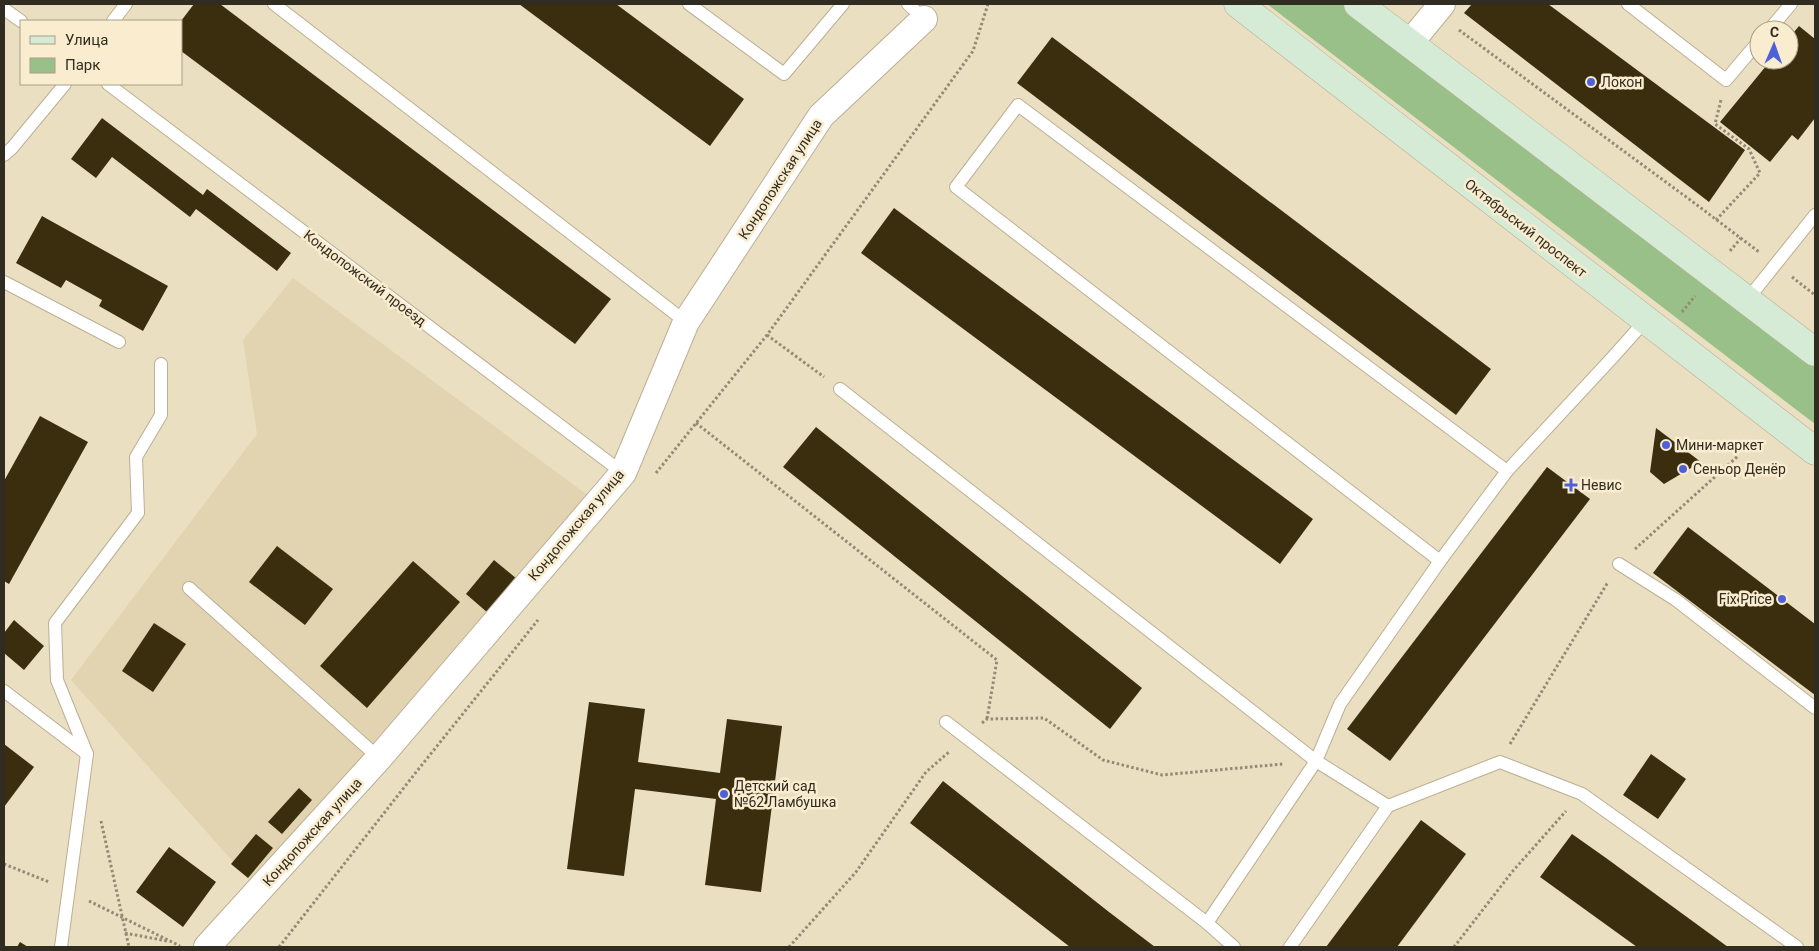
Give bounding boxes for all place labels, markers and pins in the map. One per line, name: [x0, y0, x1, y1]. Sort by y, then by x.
place label: Локон: [1601, 74, 1642, 90]
marker: Локон: [1585, 76, 1597, 88]
place label: Мини-маркет: [1676, 437, 1764, 453]
marker: Мини-маркет: [1660, 439, 1672, 451]
place label: Сеньор Денёр: [1693, 461, 1786, 477]
marker: Сеньор Денёр: [1677, 463, 1689, 475]
place label: Невис: [1581, 477, 1622, 493]
marker: Невис: [1565, 479, 1577, 491]
place label: Fix Price: [1719, 591, 1772, 607]
marker: Fix Price: [1776, 593, 1788, 605]
place label: Детский сад №62 Ламбушка: [734, 778, 836, 810]
marker: Детский сад №62 Ламбушка: [718, 788, 730, 800]

